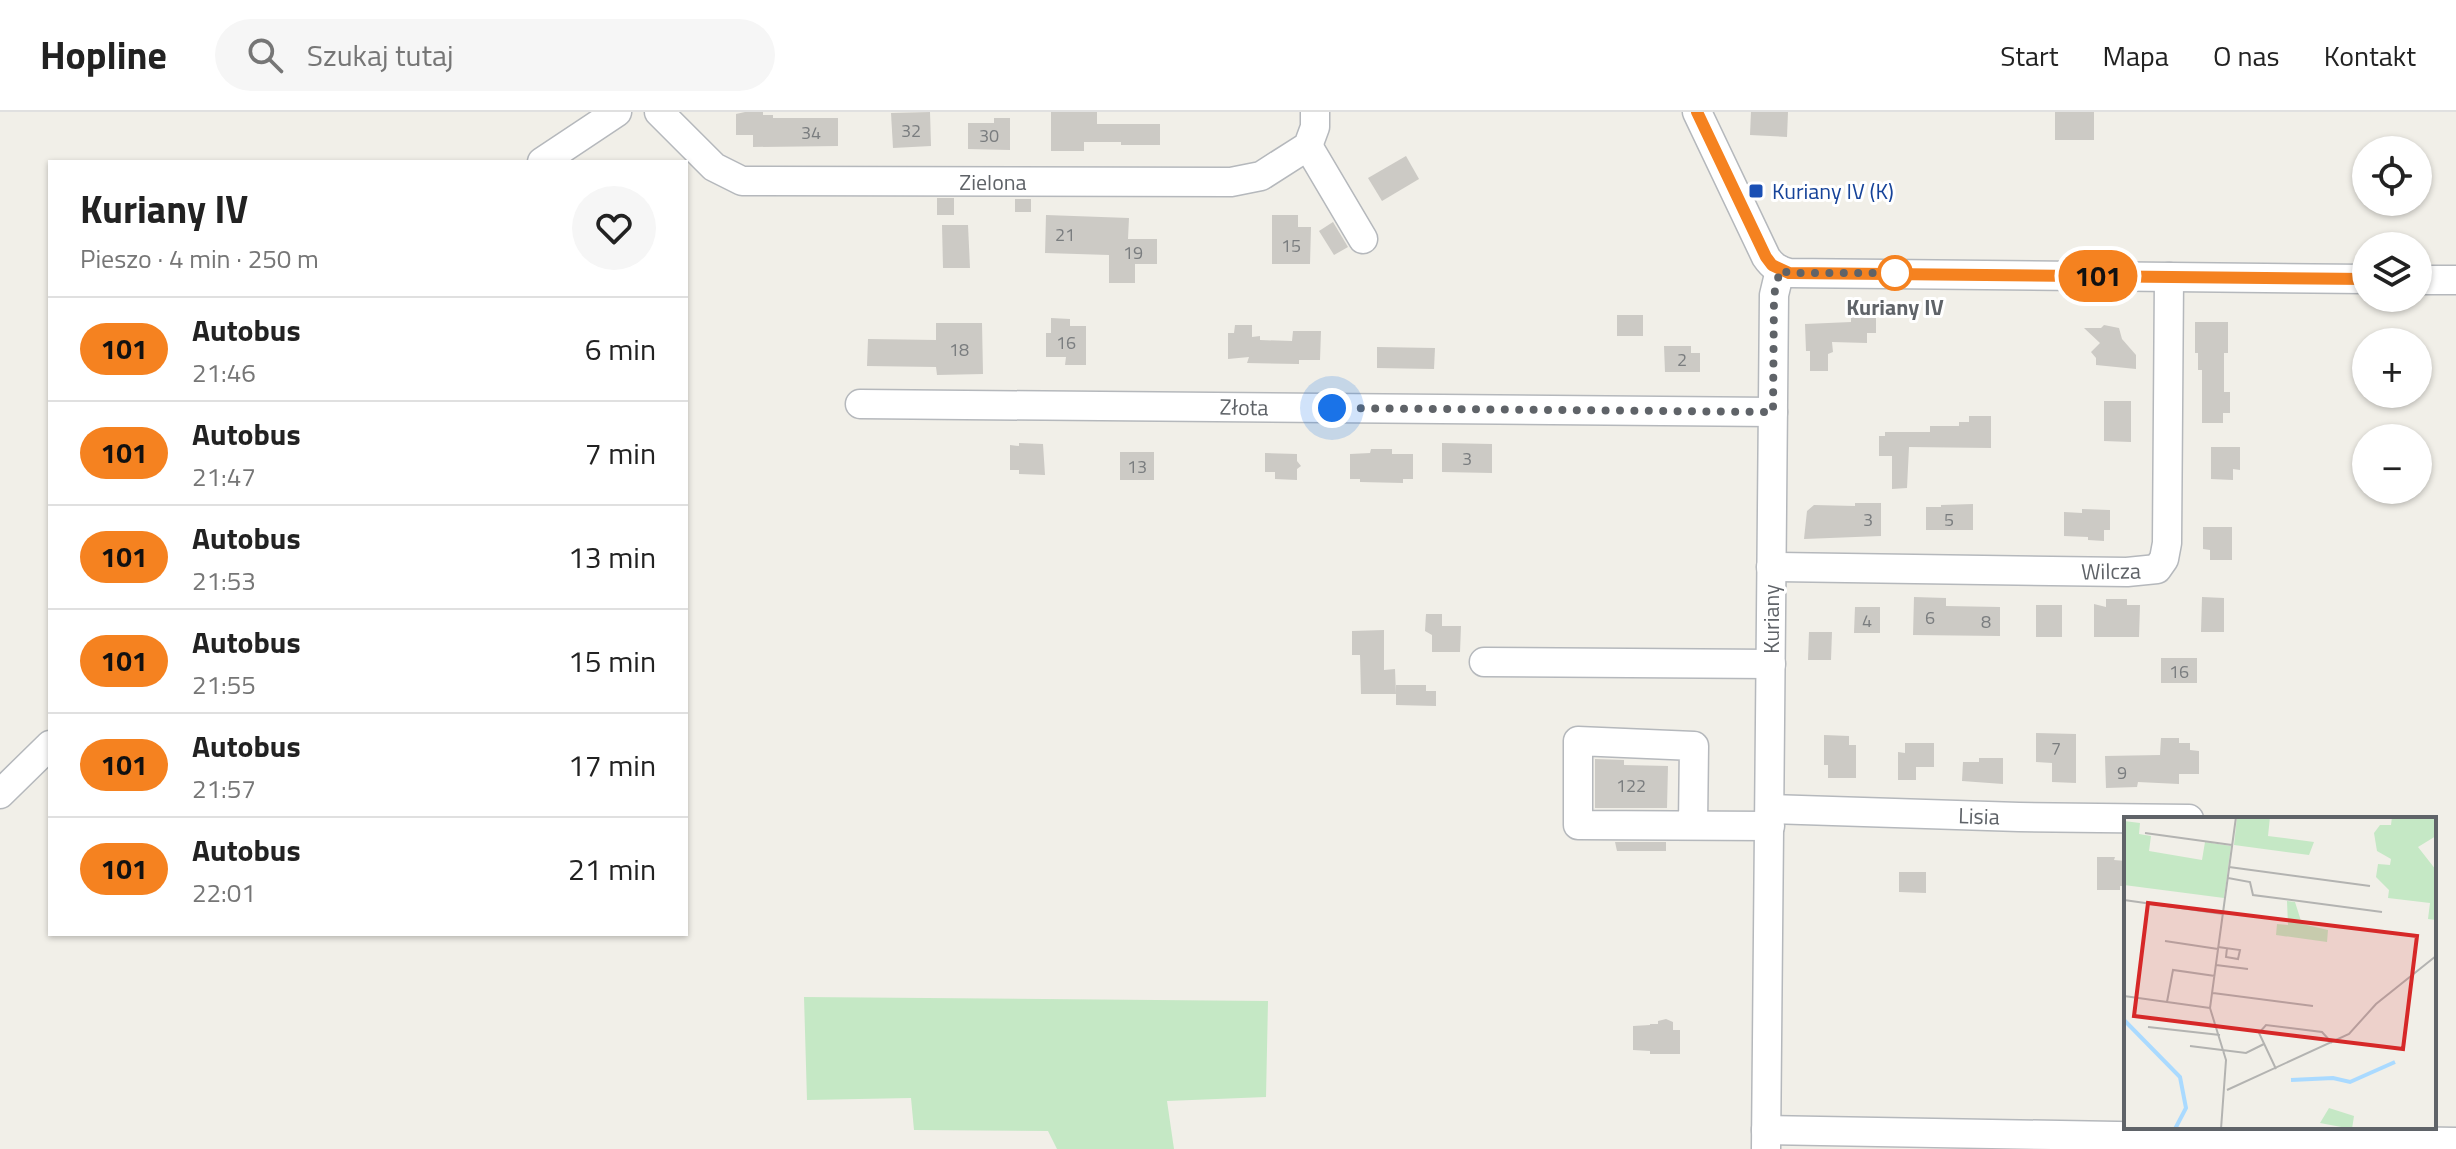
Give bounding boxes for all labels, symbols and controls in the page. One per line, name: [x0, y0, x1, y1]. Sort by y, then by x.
search box: [215, 19, 775, 91]
text: Hopline: [40, 26, 167, 84]
text: Szukaj tutaj: [307, 32, 454, 78]
icon: search: [243, 33, 287, 77]
text: Start: [2000, 34, 2059, 77]
text: Mapa: [2103, 34, 2169, 77]
text: O nas: [2213, 34, 2280, 77]
text: Kontakt: [2324, 34, 2416, 77]
house number: 32: [901, 117, 921, 144]
house number: 34: [801, 119, 821, 146]
house number: 30: [979, 122, 999, 149]
map controls: [2352, 136, 2432, 504]
button: locate: [2352, 136, 2432, 216]
street label: Zielona: [959, 165, 1027, 199]
place label: Kuriany IV (K): [1772, 174, 1894, 208]
text: Kuriany IV: [80, 180, 248, 238]
marker: Kuriany IV (K): [1747, 182, 1765, 200]
button: heart: [572, 186, 656, 270]
house number: 21: [1055, 221, 1075, 248]
house number: 15: [1281, 232, 1301, 259]
button: layers: [2352, 232, 2432, 312]
text: Pieszo · 4 min · 250 m: [80, 239, 319, 278]
house number: 19: [1123, 239, 1143, 266]
line badge: 101: [2052, 250, 2144, 302]
text: 101: [2074, 254, 2122, 297]
marker: Kuriany IV: [1878, 256, 1912, 290]
place label: Kuriany IV: [1846, 290, 1944, 324]
text: Autobus: [192, 307, 301, 353]
text: 6 min: [585, 326, 656, 372]
text: 101: [100, 327, 148, 370]
button: +: [2352, 328, 2432, 408]
house number: 16: [1056, 329, 1076, 356]
house number: 18: [949, 336, 969, 363]
house number: 2: [1677, 346, 1687, 373]
text: 21:46: [192, 353, 256, 392]
your location: [1312, 388, 1352, 428]
street label: Złota: [1219, 390, 1269, 424]
text: Autobus: [192, 411, 301, 457]
button: −: [2352, 424, 2432, 504]
text: 7 min: [585, 430, 656, 476]
text: 101: [100, 431, 148, 474]
house number: 3: [1462, 445, 1472, 472]
house number: 13: [1127, 453, 1147, 480]
text: 21:47: [192, 457, 256, 496]
house number: 3: [1863, 506, 1873, 533]
house number: 5: [1944, 506, 1954, 533]
text: Autobus: [192, 515, 301, 561]
text: 13 min: [568, 534, 656, 580]
text: 101: [100, 535, 148, 578]
street label: Wilcza: [2081, 553, 2141, 589]
text: 21:53: [192, 561, 256, 600]
street label: Kuriany: [1754, 584, 1788, 654]
house number: 6: [1925, 604, 1935, 631]
house number: 4: [1862, 607, 1872, 634]
house number: 8: [1981, 608, 1991, 635]
text: Autobus: [192, 619, 301, 665]
text: 15 min: [568, 638, 656, 684]
text: 101: [100, 639, 148, 682]
house number: 16: [2169, 658, 2189, 685]
text: 21:55: [192, 665, 256, 704]
text: Autobus: [192, 723, 301, 769]
house number: 7: [2051, 735, 2061, 762]
text: 17 min: [568, 742, 656, 788]
text: 101: [100, 743, 148, 786]
house number: 9: [2117, 759, 2127, 786]
text: 21:57: [192, 769, 256, 808]
house number: 122: [1616, 772, 1646, 799]
street label: Lisia: [1958, 798, 2000, 834]
inset map: [2124, 817, 2436, 1129]
text: Autobus: [192, 827, 301, 873]
text: 21 min: [568, 846, 656, 892]
text: 101: [100, 847, 148, 890]
text: 22:01: [192, 873, 256, 912]

